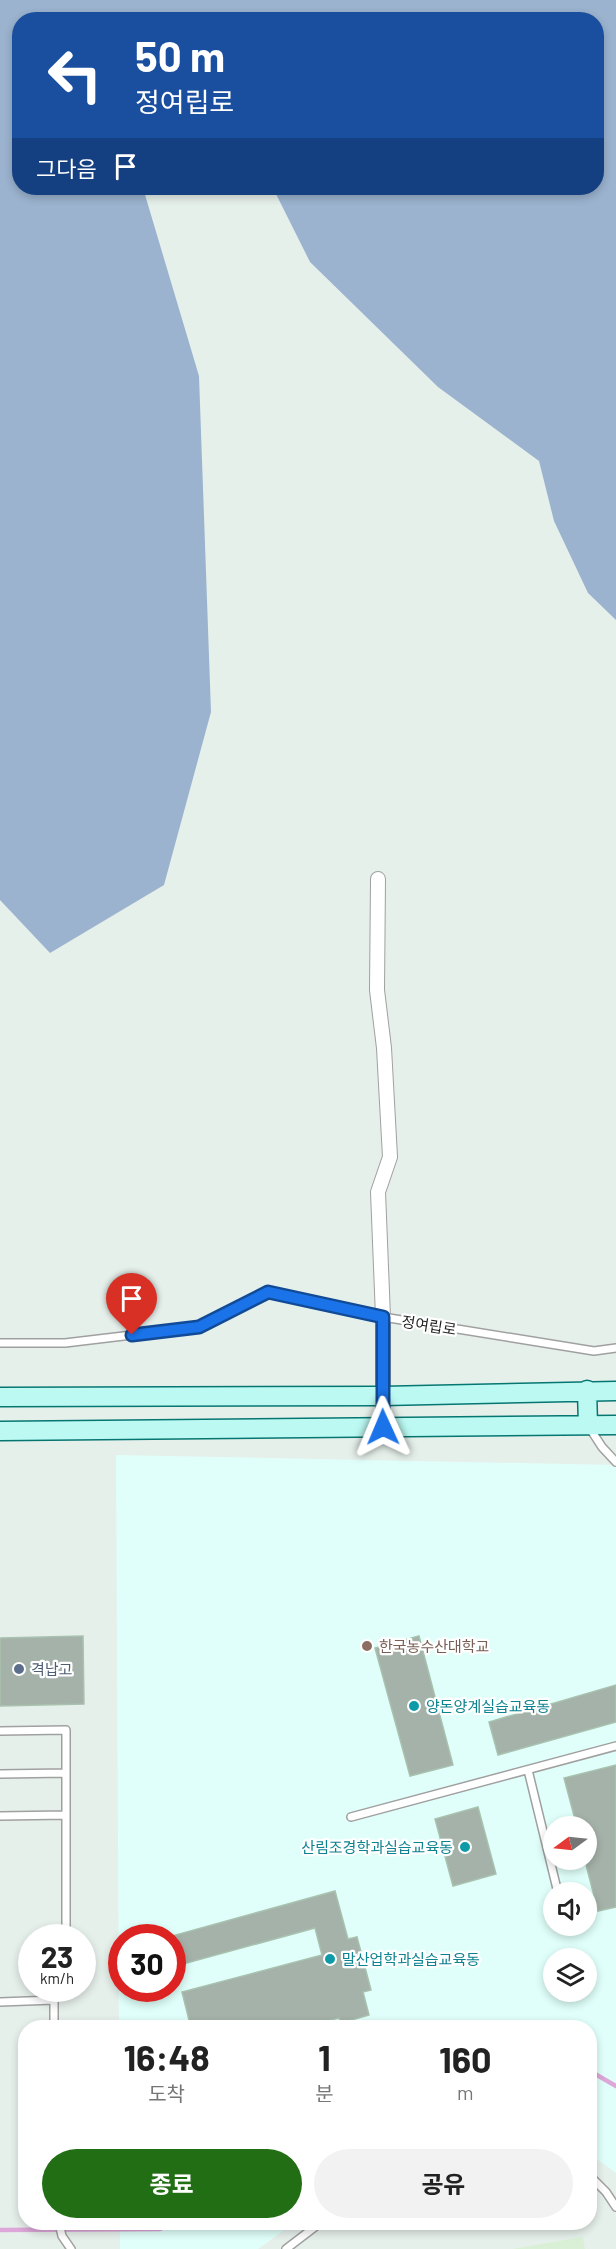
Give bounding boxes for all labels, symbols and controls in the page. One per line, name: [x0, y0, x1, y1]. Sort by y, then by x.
text: 50 m: [135, 30, 225, 80]
icon: left: [36, 36, 114, 114]
text: 정여립로: [135, 85, 234, 117]
icon: arrive: [109, 150, 142, 183]
text: 그다음: [36, 155, 97, 181]
pin: [106, 1273, 157, 1335]
icon: arrive: [115, 1282, 148, 1315]
street label: 정여립로: [400, 1312, 458, 1338]
position arrow: [351, 1395, 415, 1459]
place label: 한국농수산대학교: [379, 1637, 489, 1655]
marker: 한국농수산대학교: [360, 1639, 374, 1653]
place label: 격납고: [31, 1660, 73, 1678]
marker: 격납고: [12, 1662, 26, 1676]
place label: 양돈양계실습교육동: [426, 1697, 550, 1715]
marker: 양돈양계실습교육동: [407, 1699, 421, 1713]
north arrow: [543, 1816, 597, 1870]
map controls: [543, 1816, 597, 2002]
place label: 산림조경학과실습교육동: [301, 1838, 453, 1856]
marker: 산림조경학과실습교육동: [458, 1840, 472, 1854]
button: sound: [543, 1882, 597, 1936]
speed limit sign: 30: [108, 1924, 186, 2002]
text: 23: [41, 1938, 73, 1974]
button: layers: [543, 1948, 597, 2002]
place label: 말산업학과실습교육동: [342, 1950, 480, 1968]
marker: 말산업학과실습교육동: [323, 1952, 337, 1966]
text: km/h: [40, 1969, 74, 1987]
text: 16:48: [123, 2035, 210, 2078]
text: 1: [318, 2035, 331, 2078]
text: 160: [439, 2037, 492, 2080]
text: m: [457, 2080, 474, 2104]
text: 도착: [148, 2081, 185, 2105]
text: 분: [315, 2081, 334, 2105]
button: 종료: [42, 2149, 302, 2218]
button: 공유: [314, 2149, 573, 2218]

